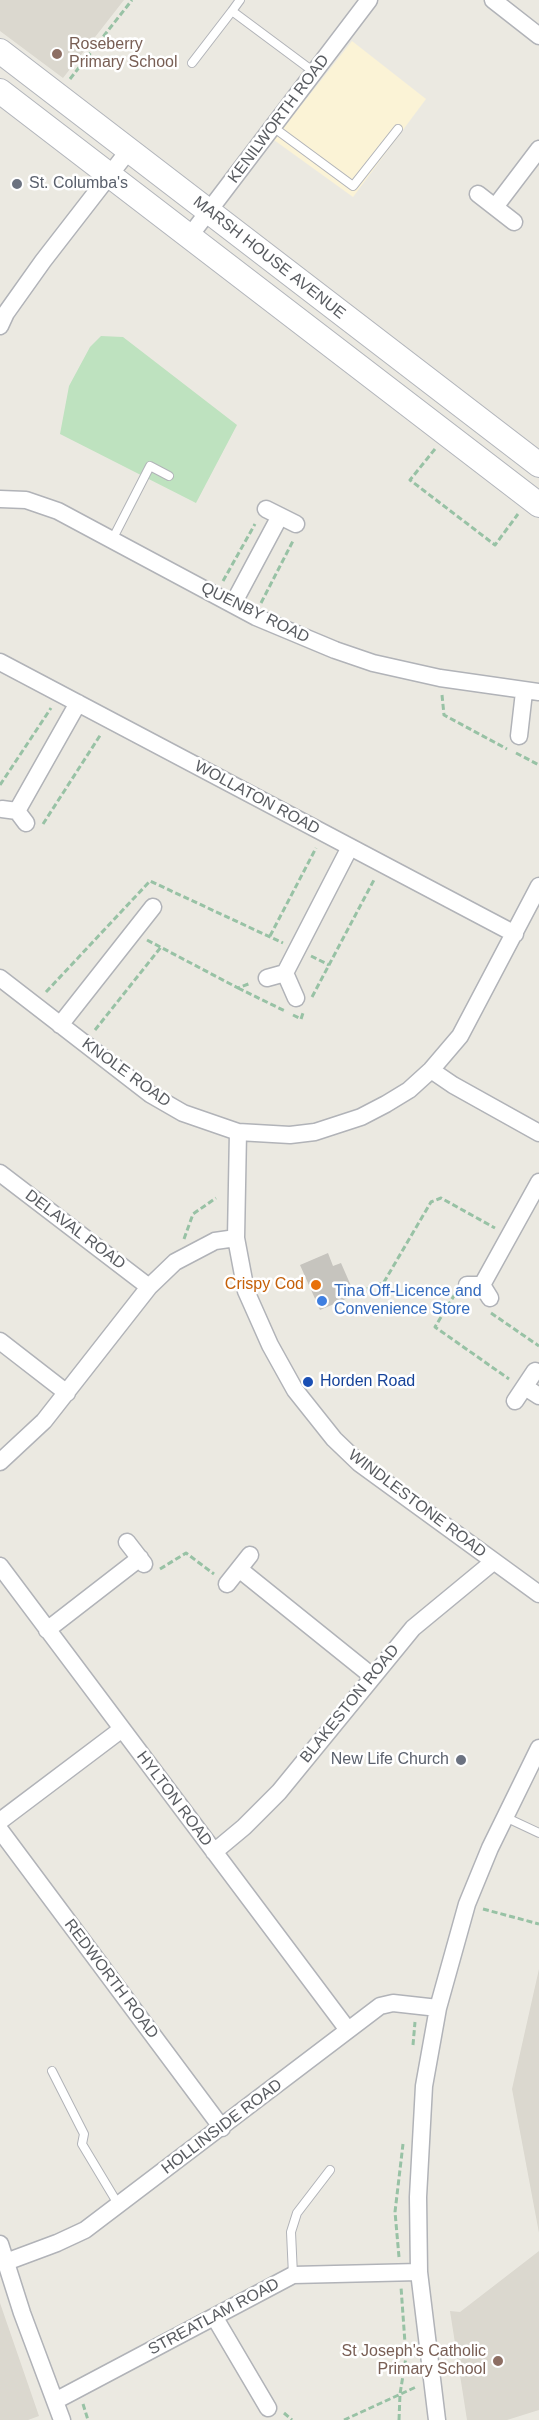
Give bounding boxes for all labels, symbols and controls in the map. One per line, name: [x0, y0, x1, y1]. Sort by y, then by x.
place label: Roseberry Primary School: [69, 35, 177, 73]
marker: Roseberry Primary School: [50, 47, 64, 61]
street label: KENILWORTH ROAD: [224, 51, 334, 187]
place label: St. Columba's: [29, 174, 128, 194]
marker: St. Columba's: [10, 177, 24, 191]
street label: MARSH HOUSE AVENUE: [189, 193, 349, 323]
street label: QUENBY ROAD: [198, 578, 312, 648]
street label: WOLLATON ROAD: [191, 757, 323, 839]
street label: KNOLE ROAD: [78, 1034, 174, 1112]
street label: DELAVAL ROAD: [21, 1186, 129, 1274]
place label: Crispy Cod: [225, 1275, 304, 1295]
marker: Crispy Cod: [309, 1278, 323, 1292]
place label: Tina Off-Licence and Convenience Store: [334, 1282, 482, 1320]
marker: Tina Off-Licence and Convenience Store: [315, 1294, 329, 1308]
place label: Horden Road: [320, 1372, 415, 1392]
marker: Horden Road: [301, 1375, 315, 1389]
street label: WINDLESTONE ROAD: [344, 1446, 490, 1562]
street label: BLAKESTON ROAD: [296, 1641, 404, 1767]
street label: HYLTON ROAD: [132, 1748, 216, 1850]
place label: New Life Church: [331, 1750, 449, 1770]
marker: New Life Church: [454, 1753, 468, 1767]
street label: REDWORTH ROAD: [60, 1915, 162, 2043]
street label: HOLLINSIDE ROAD: [158, 2075, 286, 2179]
street label: STREATLAM ROAD: [145, 2274, 283, 2360]
place label: St Joseph's Catholic Primary School: [342, 2342, 486, 2380]
marker: St Joseph's Catholic Primary School: [491, 2354, 505, 2368]

